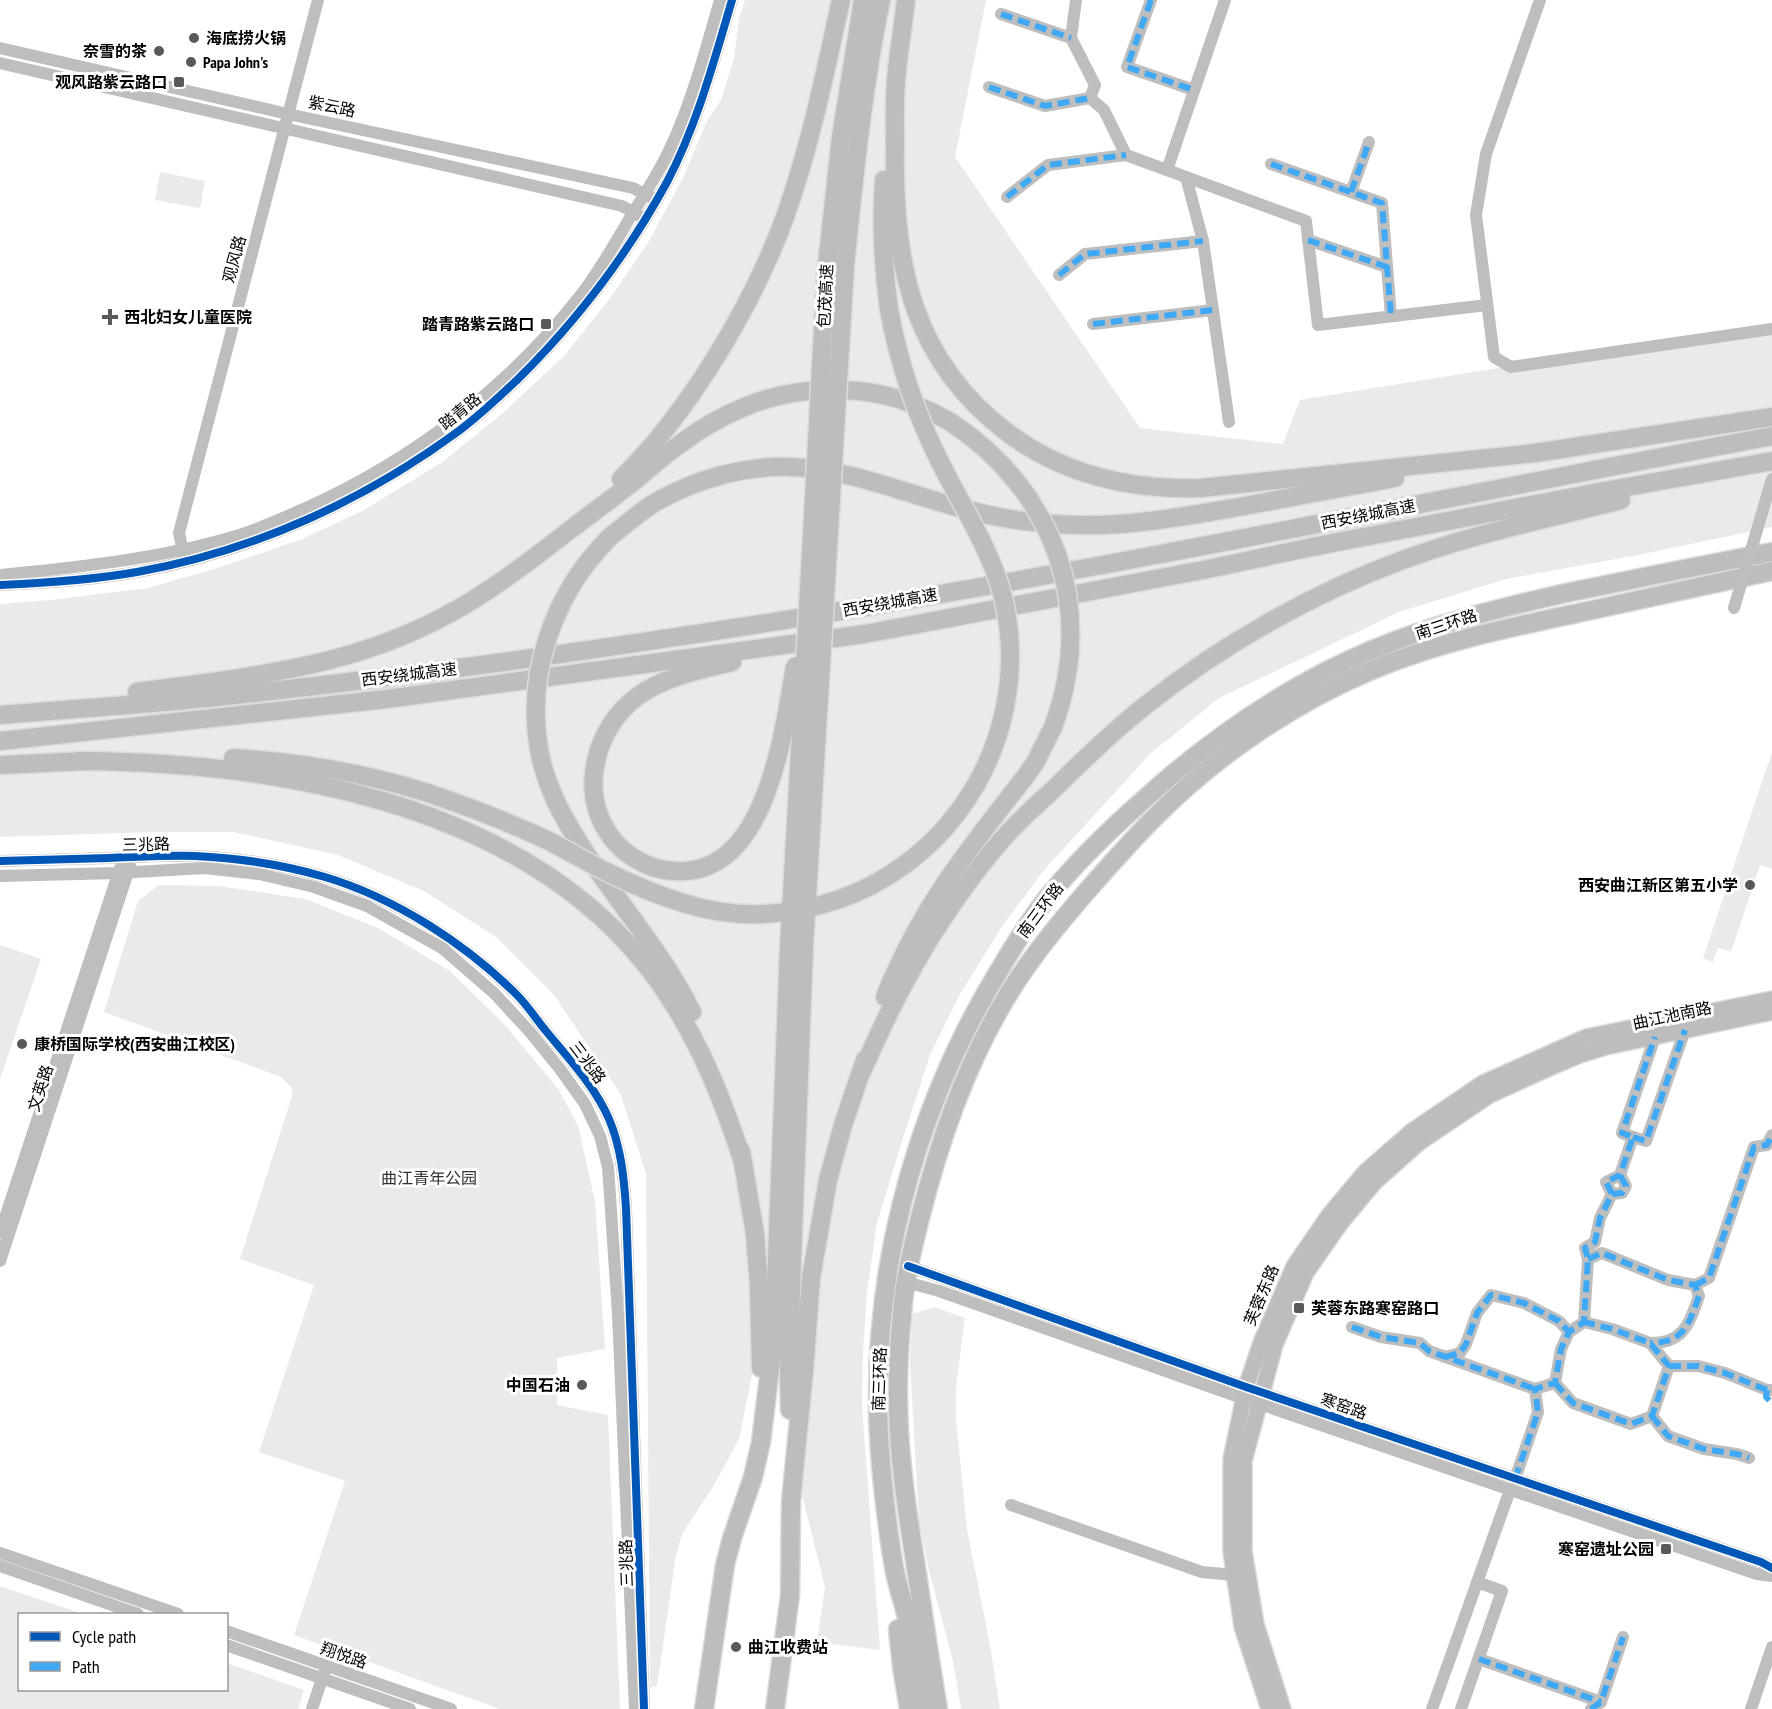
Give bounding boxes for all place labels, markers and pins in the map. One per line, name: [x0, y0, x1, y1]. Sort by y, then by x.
place label: 海底捞火锅: [206, 28, 286, 48]
marker: 海底捞火锅: [187, 31, 201, 45]
place label: 奈雪的茶: [83, 41, 147, 61]
marker: 奈雪的茶: [152, 44, 166, 58]
place label: Papa John's: [203, 52, 269, 72]
marker: Papa John's: [184, 55, 198, 69]
place label: 观风路紫云路口: [55, 72, 167, 92]
marker: 观风路紫云路口: [172, 75, 186, 89]
place label: 西北妇女儿童医院: [124, 307, 252, 327]
marker: 西北妇女儿童医院: [101, 308, 119, 326]
place label: 踏青路紫云路口: [422, 314, 534, 334]
marker: 踏青路紫云路口: [539, 317, 553, 331]
place label: 西安曲江新区第五小学: [1578, 875, 1738, 895]
marker: 西安曲江新区第五小学: [1743, 878, 1757, 892]
place label: 康桥国际学校(西安曲江校区): [34, 1034, 235, 1054]
marker: 康桥国际学校(西安曲江校区): [15, 1037, 29, 1051]
place label: 芙蓉东路寒窑路口: [1311, 1298, 1439, 1318]
marker: 芙蓉东路寒窑路口: [1292, 1301, 1306, 1315]
place label: 中国石油: [506, 1375, 570, 1395]
marker: 中国石油: [575, 1378, 589, 1392]
place label: 寒窑遗址公园: [1558, 1539, 1654, 1559]
marker: 寒窑遗址公园: [1659, 1542, 1673, 1556]
place label: 曲江收费站: [748, 1637, 828, 1657]
marker: 曲江收费站: [729, 1640, 743, 1654]

